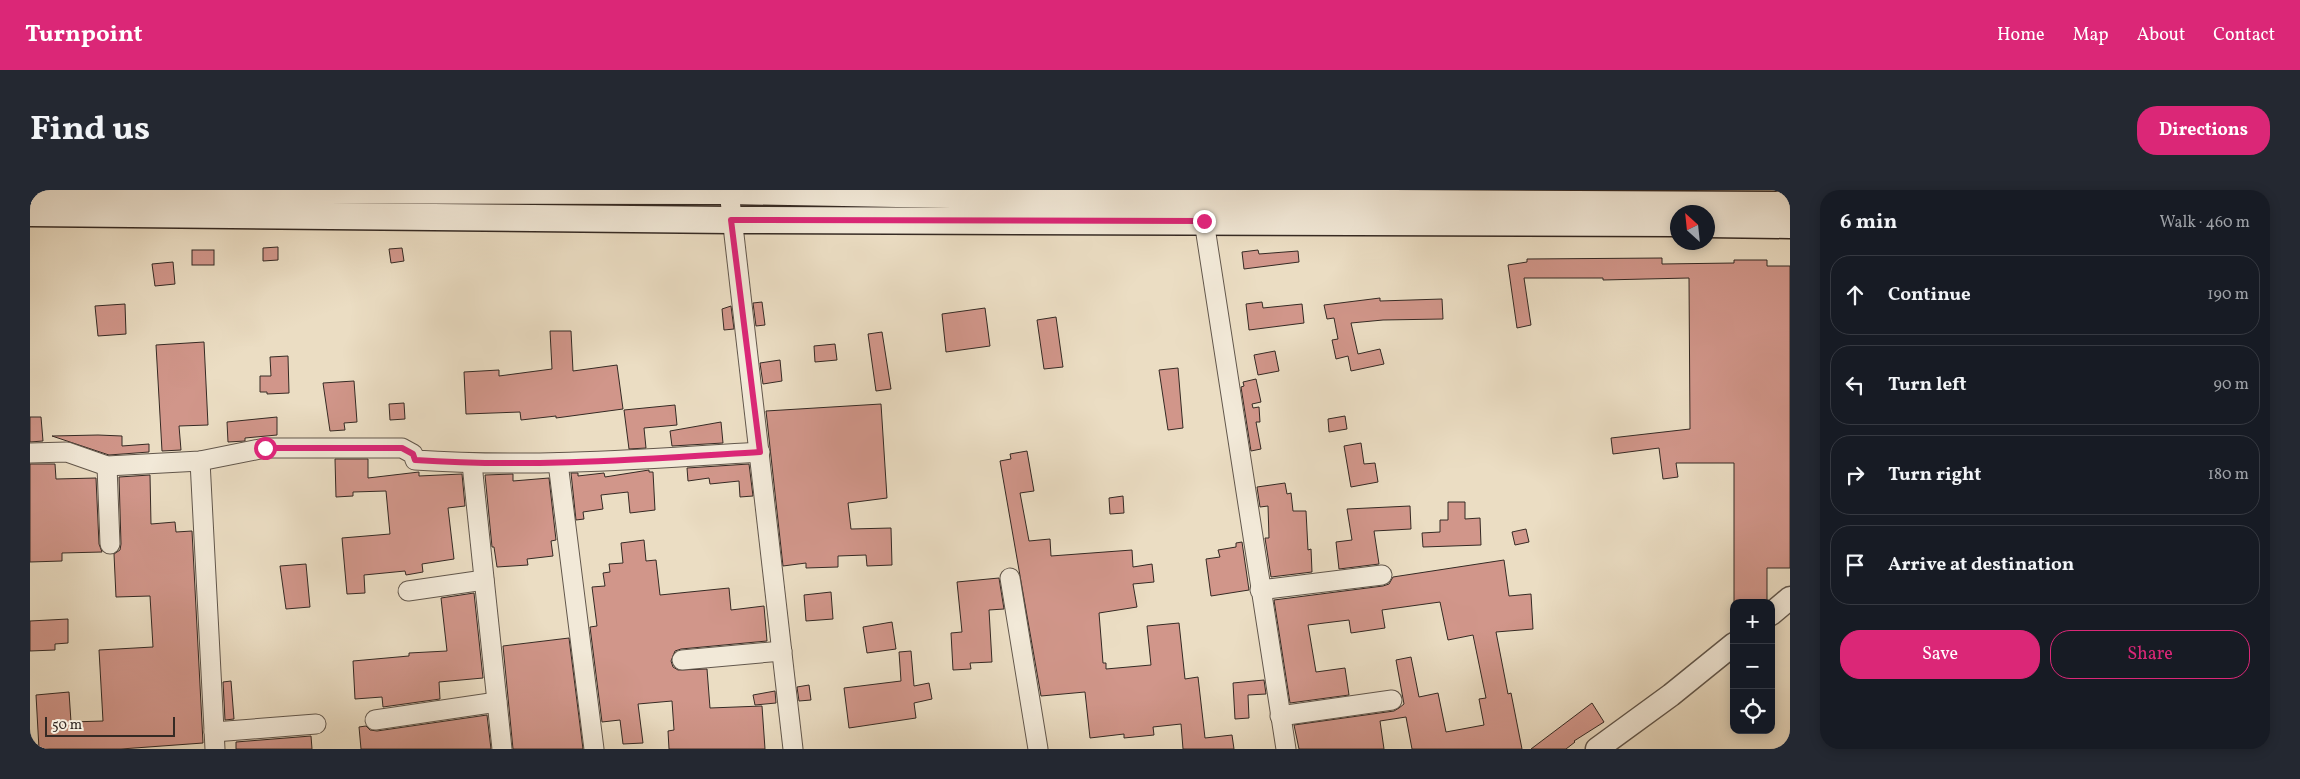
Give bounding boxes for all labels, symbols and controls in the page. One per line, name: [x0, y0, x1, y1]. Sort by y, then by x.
text: Turnpoint: [25, 18, 143, 52]
text: Home: [1997, 23, 2045, 48]
text: Map: [2073, 23, 2109, 48]
text: About: [2137, 23, 2185, 48]
text: Contact: [2213, 23, 2275, 48]
text: Find us: [30, 106, 150, 154]
button: Directions: [2137, 106, 2270, 155]
north arrow: [1670, 205, 1715, 250]
text: 6 min: [1840, 208, 1897, 237]
route end: [1193, 210, 1216, 233]
text: Walk · 460 m: [2160, 212, 2250, 234]
icon: ahead: [1841, 281, 1869, 309]
text: Continue: [1888, 282, 1971, 308]
text: 190 m: [2207, 284, 2249, 306]
icon: left: [1841, 371, 1869, 399]
text: Turn left: [1888, 372, 1967, 398]
text: 90 m: [2213, 374, 2249, 396]
route start: [254, 437, 277, 460]
icon: right: [1841, 461, 1869, 489]
text: Turn right: [1888, 462, 1981, 488]
text: 180 m: [2208, 464, 2249, 486]
icon: arrive: [1841, 551, 1869, 579]
text: Arrive at destination: [1888, 552, 2074, 578]
map controls: [1730, 599, 1775, 734]
button: +: [1730, 599, 1775, 644]
button: Save: [1840, 630, 2040, 679]
button: Share: [2050, 630, 2250, 679]
button: −: [1730, 644, 1775, 689]
button: locate: [1730, 689, 1775, 734]
scale bar: [45, 714, 175, 737]
text: 50 m: [52, 716, 82, 735]

